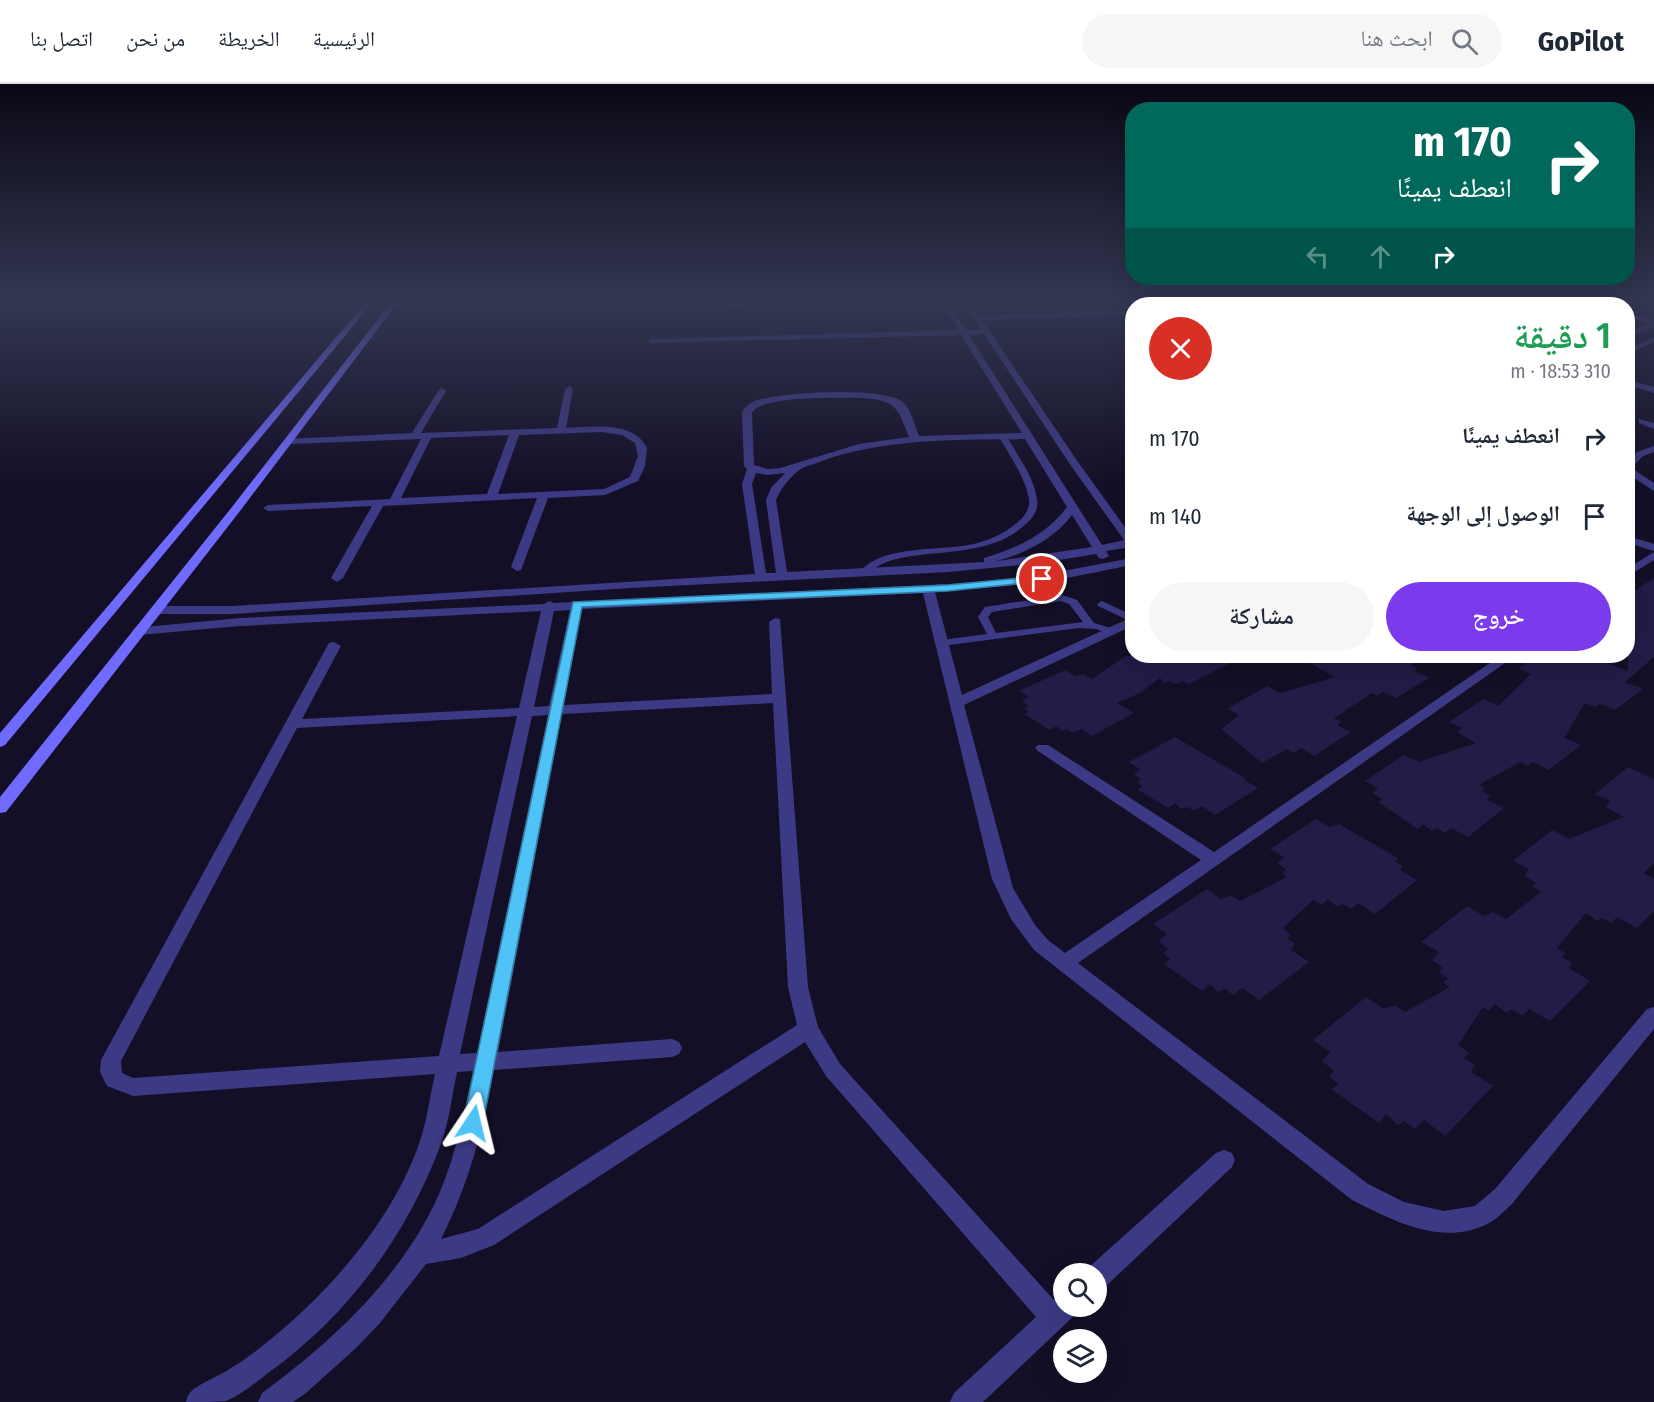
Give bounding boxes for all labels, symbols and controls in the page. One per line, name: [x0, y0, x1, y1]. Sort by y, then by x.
search box: [1082, 14, 1502, 68]
text: ابحث هنا: [1360, 25, 1433, 52]
icon: search: [1448, 25, 1481, 58]
text: GoPilot: [1538, 25, 1624, 58]
text: اتصل بنا: [30, 26, 93, 52]
text: من نحن: [126, 26, 185, 52]
text: الخريطة: [218, 26, 280, 52]
text: الرئيسية: [313, 26, 375, 52]
text: 170 m: [1413, 117, 1512, 167]
icon: right: [1533, 126, 1611, 204]
text: انعطف يمينًا: [1397, 172, 1512, 204]
icon: left: [1301, 240, 1334, 273]
icon: ahead: [1364, 240, 1397, 273]
icon: right: [1427, 240, 1460, 273]
text: 1 دقيقة: [1513, 314, 1611, 358]
button: close: [1149, 317, 1212, 380]
text: 310 m · 18:53: [1510, 359, 1611, 383]
text: انعطف يمينًا: [1462, 422, 1560, 449]
icon: right: [1578, 422, 1611, 455]
text: 170 m: [1149, 425, 1200, 452]
text: الوصول إلى الوجهة: [1406, 500, 1560, 527]
icon: arrive: [1578, 500, 1611, 533]
text: 140 m: [1149, 503, 1202, 530]
pin: [1016, 553, 1067, 604]
icon: arrive: [1025, 562, 1058, 595]
button: مشاركة: [1149, 582, 1374, 651]
button: خروج: [1386, 582, 1611, 651]
position arrow: [441, 1091, 505, 1155]
map controls: [1053, 1263, 1107, 1383]
button: search: [1053, 1263, 1107, 1317]
button: layers: [1053, 1329, 1107, 1383]

